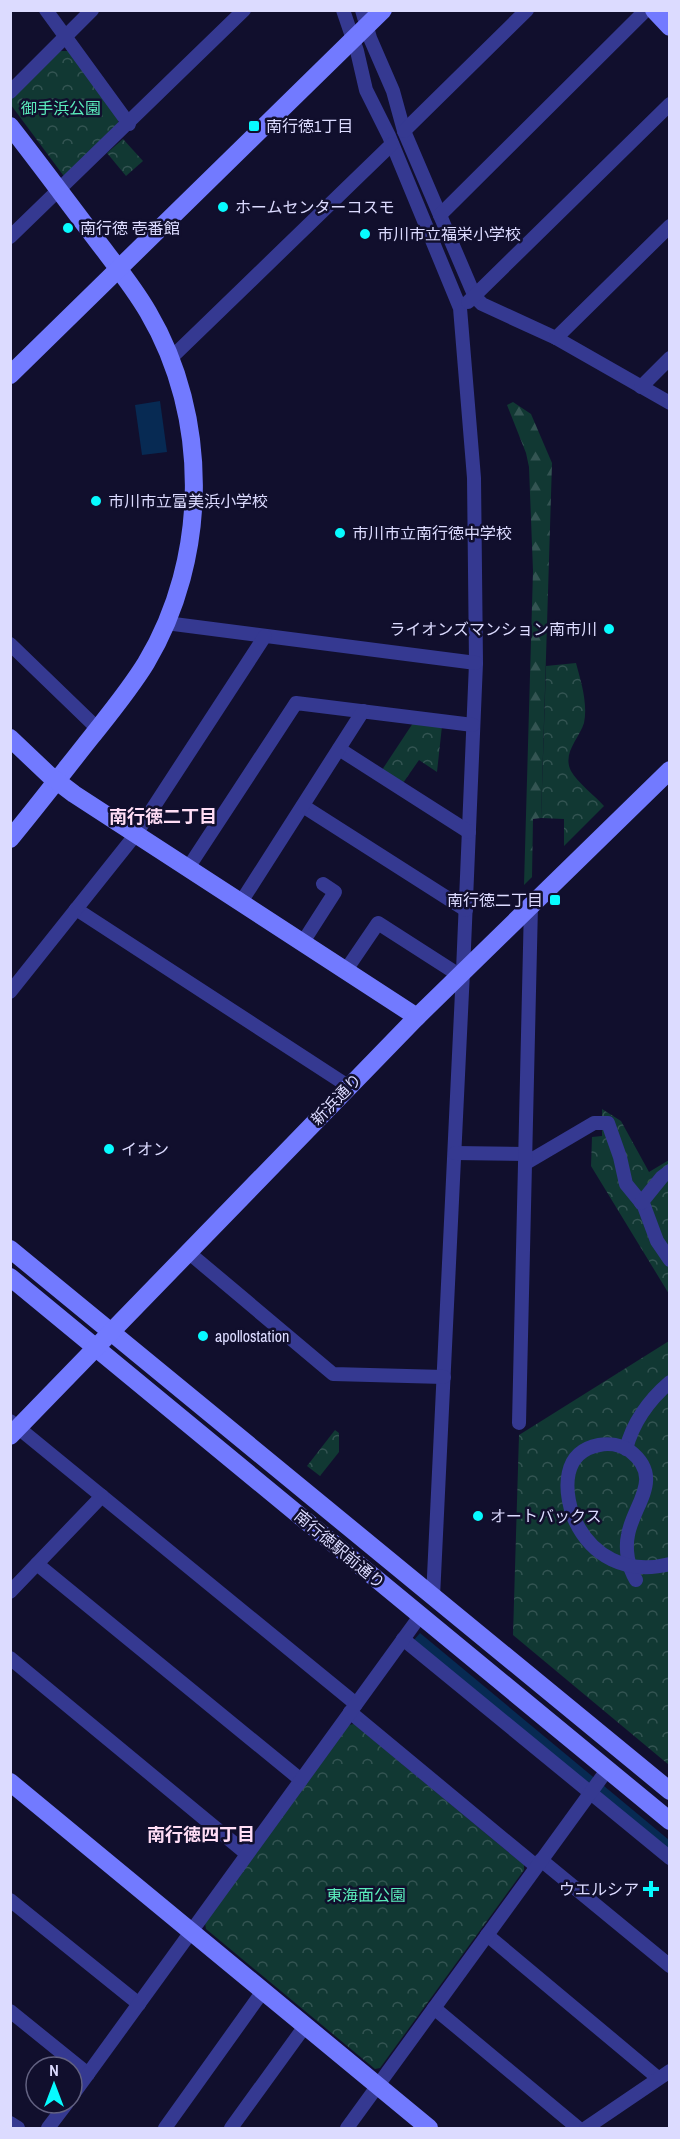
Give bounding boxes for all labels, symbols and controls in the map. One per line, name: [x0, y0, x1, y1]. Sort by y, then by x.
park label: 御手浜公園: [21, 97, 101, 119]
place label: 南行徳1丁目: [266, 115, 353, 137]
marker: 南行徳1丁目: [247, 119, 261, 133]
place label: ホームセンターコスモ: [235, 196, 395, 218]
marker: ホームセンターコスモ: [216, 200, 230, 214]
place label: 南行徳 壱番館: [80, 217, 180, 239]
marker: 南行徳 壱番館: [61, 221, 75, 235]
place label: 市川市立福栄小学校: [377, 223, 521, 245]
marker: 市川市立福栄小学校: [358, 227, 372, 241]
place label: 市川市立富美浜小学校: [108, 490, 268, 512]
marker: 市川市立富美浜小学校: [89, 494, 103, 508]
place label: 市川市立南行徳中学校: [352, 522, 512, 544]
marker: 市川市立南行徳中学校: [333, 526, 347, 540]
place label: ライオンズマンション南市川: [389, 618, 597, 640]
marker: ライオンズマンション南市川: [602, 622, 616, 636]
district label: 南行徳二丁目: [109, 804, 217, 829]
place label: 南行徳二丁目: [447, 889, 543, 911]
marker: 南行徳二丁目: [548, 893, 562, 907]
street label: 新浜通り: [306, 1068, 366, 1130]
place label: イオン: [121, 1138, 169, 1160]
marker: イオン: [102, 1142, 116, 1156]
place label: apollostation: [215, 1325, 289, 1347]
marker: apollostation: [196, 1329, 210, 1343]
street label: 南行徳駅前通り: [290, 1505, 390, 1593]
place label: オートバックス: [490, 1505, 602, 1527]
marker: オートバックス: [471, 1509, 485, 1523]
district label: 南行徳四丁目: [147, 1822, 255, 1847]
place label: ウエルシア: [559, 1878, 639, 1900]
marker: ウエルシア: [644, 1882, 658, 1896]
park label: 東海面公園: [326, 1884, 406, 1906]
north arrow: [24, 2055, 84, 2115]
text: N: [49, 2059, 59, 2081]

